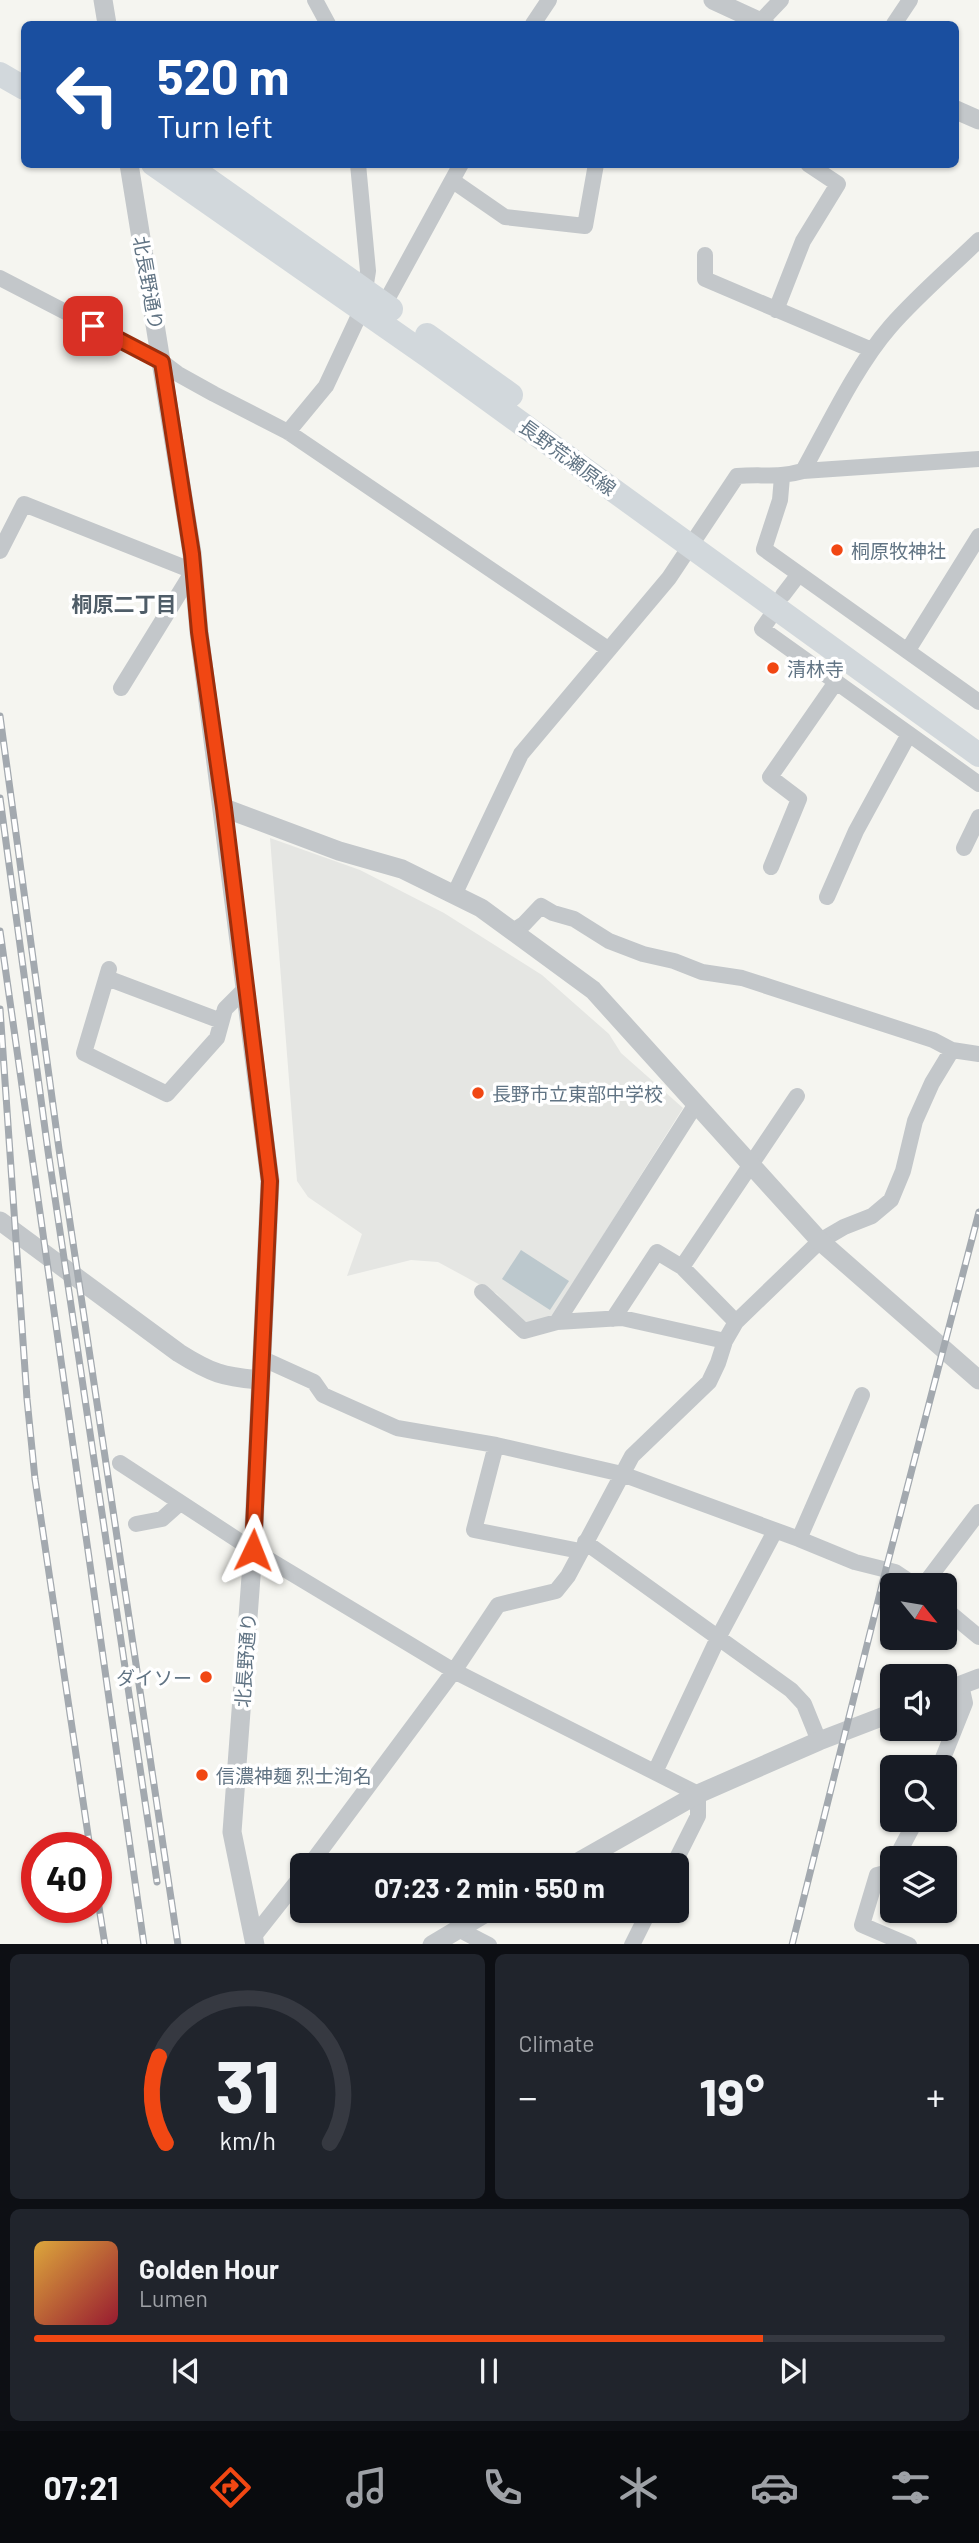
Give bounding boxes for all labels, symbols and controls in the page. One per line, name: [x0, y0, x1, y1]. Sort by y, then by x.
text: 520 m: [157, 46, 290, 105]
icon: left: [42, 49, 133, 140]
text: Turn left: [157, 106, 274, 144]
street label: 北長野通り: [129, 234, 169, 332]
pin: [63, 296, 123, 356]
icon: arrive: [74, 307, 112, 345]
street label: 長野荒瀬原線: [515, 414, 621, 500]
place label: 桐原牧神社: [851, 539, 946, 562]
marker: 桐原牧神社: [829, 542, 845, 558]
district label: 桐原二丁目: [72, 591, 177, 616]
place label: 清林寺: [787, 657, 844, 680]
marker: 清林寺: [765, 660, 781, 676]
place label: 長野市立東部中学校: [492, 1082, 663, 1105]
marker: 長野市立東部中学校: [470, 1085, 486, 1101]
position arrow: [216, 1513, 290, 1587]
north arrow: [880, 1573, 957, 1650]
map controls: [880, 1573, 957, 1923]
street label: 北長野通り: [230, 1612, 260, 1708]
button: sound: [880, 1664, 957, 1741]
place label: ダイソー: [116, 1666, 192, 1689]
marker: ダイソー: [198, 1669, 214, 1685]
button: search: [880, 1755, 957, 1832]
place label: 信濃神麺 烈士洵名: [216, 1764, 372, 1787]
marker: 信濃神麺 烈士洵名: [194, 1767, 210, 1783]
speed limit sign: 40: [21, 1832, 112, 1923]
button: layers: [880, 1846, 957, 1923]
text: 07:23 · 2 min · 550 m: [374, 1872, 605, 1903]
text: Climate: [519, 2029, 595, 2057]
text: 31: [215, 2040, 280, 2128]
text: 19°: [699, 2064, 765, 2126]
text: −: [519, 2073, 538, 2119]
text: +: [926, 2073, 945, 2119]
text: km/h: [219, 2124, 276, 2154]
text: Golden Hour: [139, 2253, 279, 2284]
text: Lumen: [139, 2284, 208, 2312]
icon: previous: [167, 2352, 205, 2390]
icon: pause: [470, 2352, 508, 2390]
icon: next: [774, 2352, 812, 2390]
icon: directions: [206, 2463, 255, 2512]
icon: music: [342, 2463, 391, 2512]
icon: phone: [478, 2463, 527, 2512]
icon: climate: [614, 2463, 663, 2512]
icon: car: [750, 2463, 799, 2512]
icon: filters: [886, 2463, 935, 2512]
text: 07:21: [44, 2468, 118, 2506]

